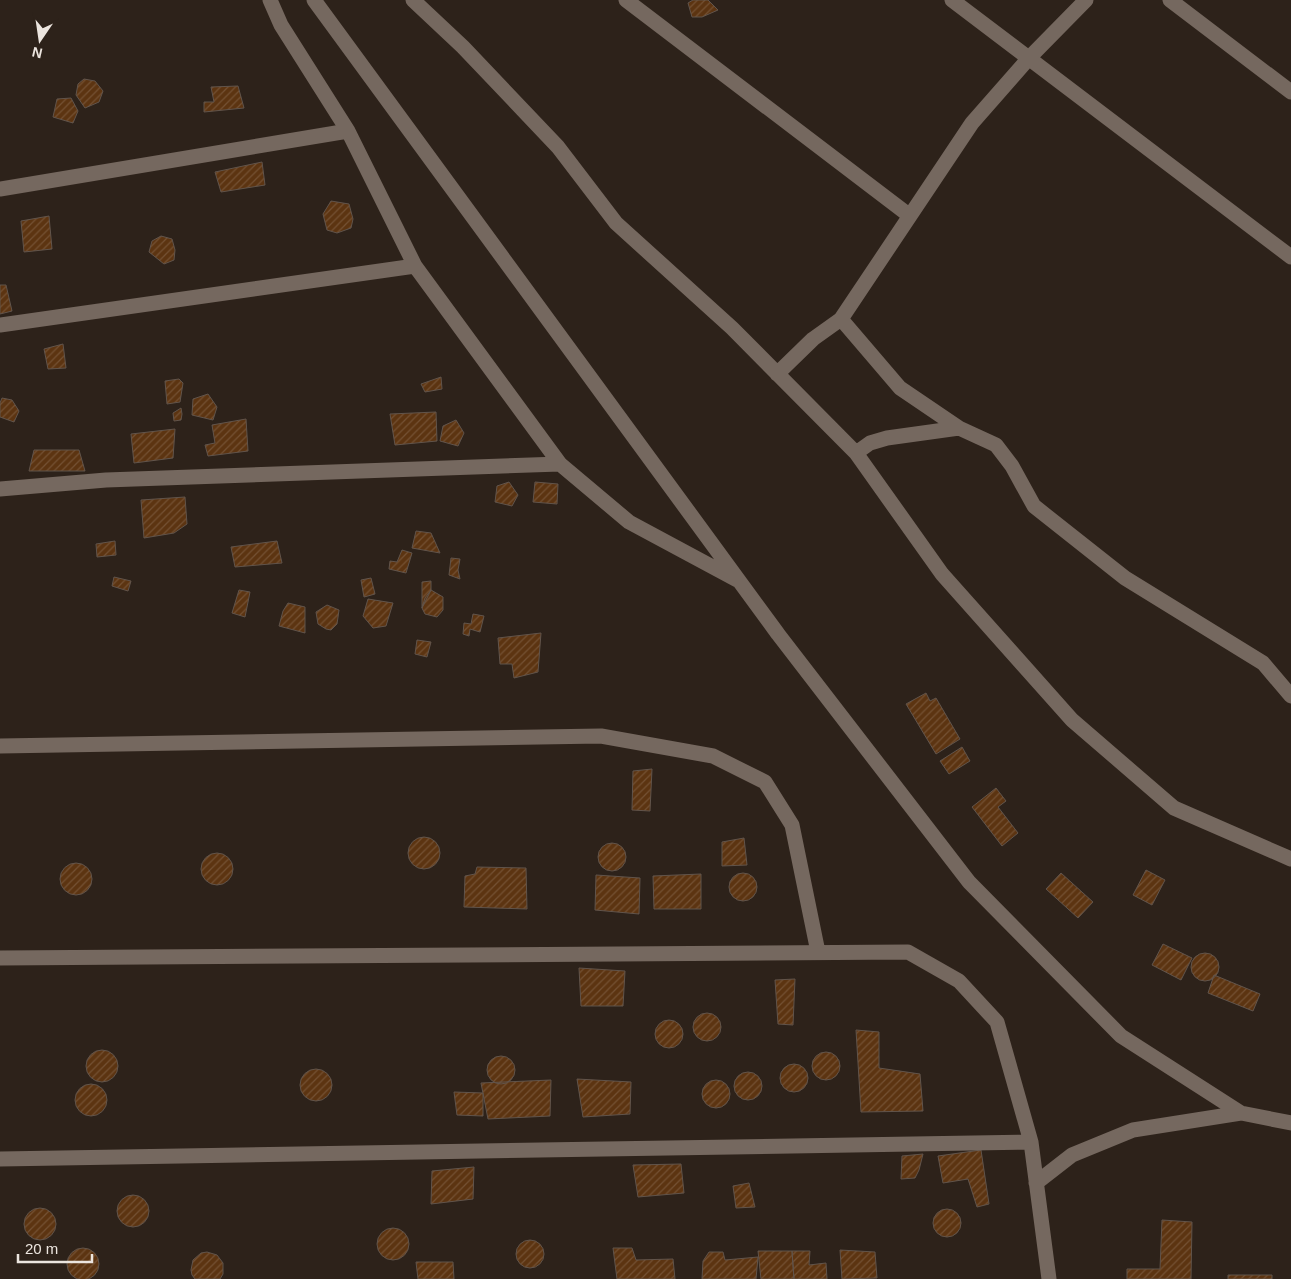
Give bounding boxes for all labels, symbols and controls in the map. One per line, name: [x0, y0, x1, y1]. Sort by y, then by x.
north arrow: [15, 15, 65, 65]
text: N: [30, 44, 44, 62]
scale bar: [18, 1232, 91, 1264]
text: 20 m: [25, 1240, 58, 1257]

